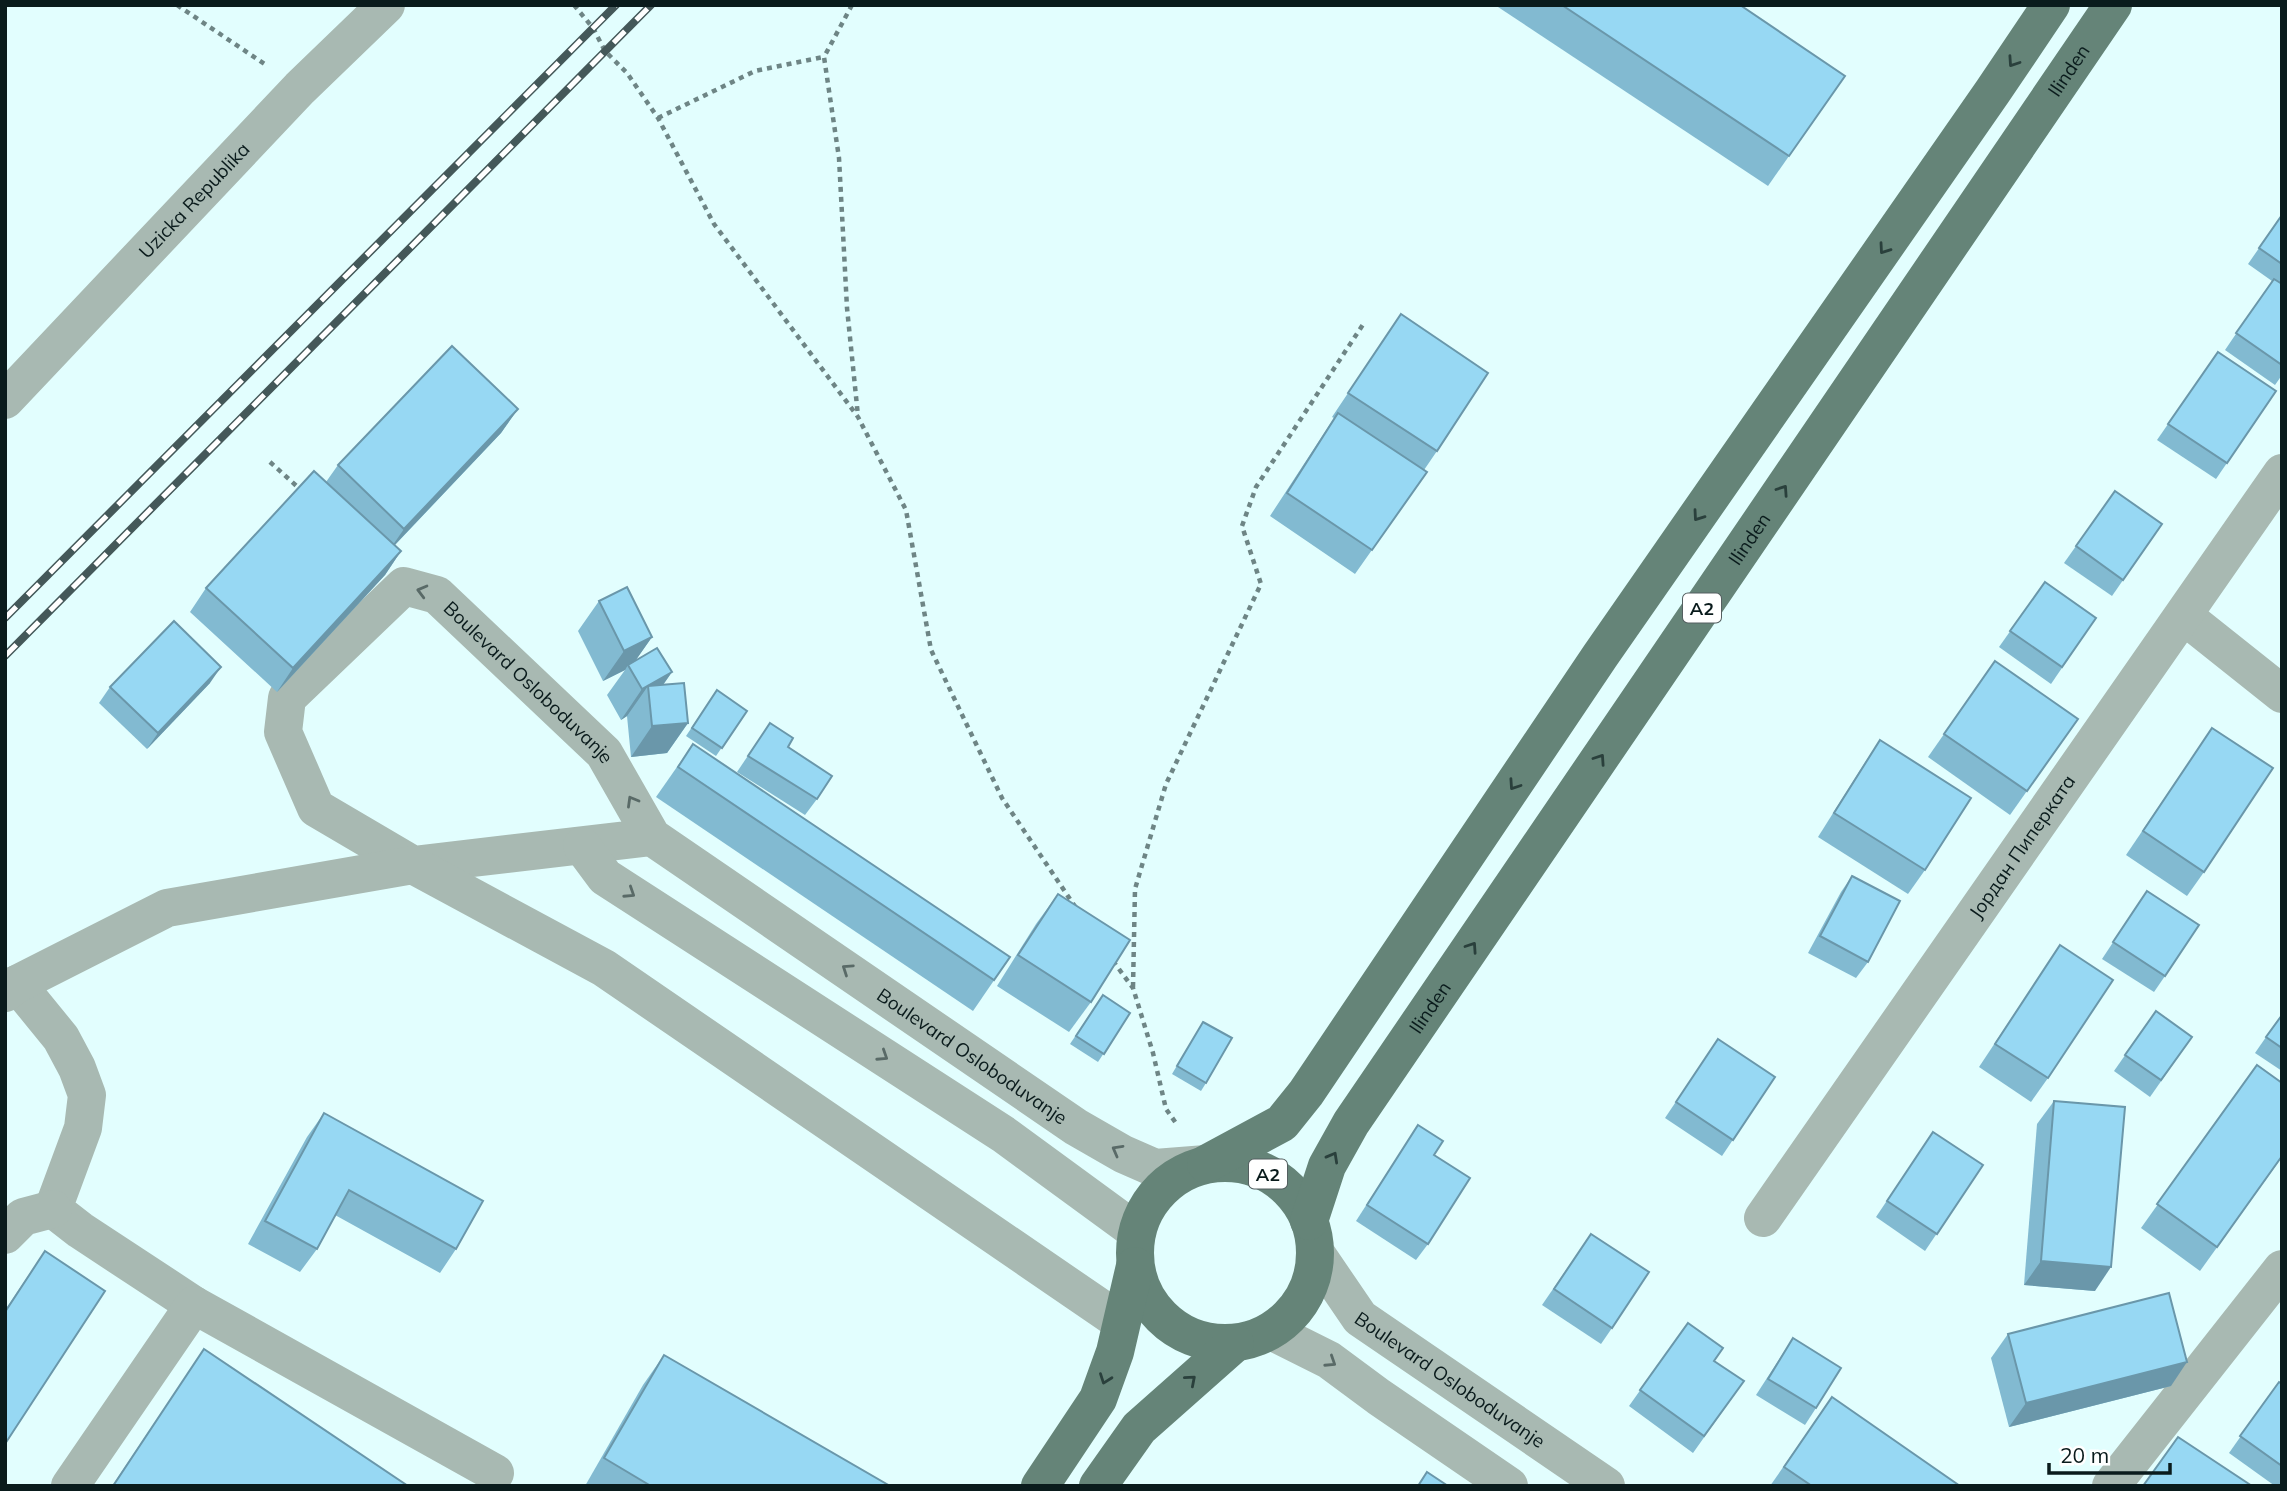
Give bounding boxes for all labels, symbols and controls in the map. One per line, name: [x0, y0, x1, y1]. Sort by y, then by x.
street label: Ilinden: [2042, 40, 2095, 101]
one-way arrow: [2009, 54, 2021, 67]
street label: Uzicka Republika: [133, 137, 255, 263]
one-way arrow: [1880, 241, 1892, 254]
one-way arrow: [1775, 485, 1787, 498]
one-way arrow: [1694, 508, 1706, 521]
street label: Ilinden: [1723, 508, 1775, 570]
one-way arrow: [416, 585, 428, 599]
road number: A2: [1683, 594, 1721, 622]
street label: Boulevard Osloboduvanje: [439, 596, 619, 767]
one-way arrow: [1592, 753, 1605, 766]
street label: Јордан Пиперката: [1964, 770, 2080, 923]
one-way arrow: [1510, 777, 1522, 790]
one-way arrow: [627, 796, 640, 809]
one-way arrow: [622, 885, 635, 898]
one-way arrow: [1464, 941, 1477, 954]
one-way arrow: [842, 965, 855, 977]
street label: Ilinden: [1404, 977, 1456, 1038]
street label: Boulevard Osloboduvanje: [872, 982, 1072, 1130]
one-way arrow: [875, 1048, 888, 1060]
one-way arrow: [1112, 1145, 1125, 1158]
one-way arrow: [1325, 1151, 1338, 1164]
road number: A2: [1249, 1160, 1287, 1189]
street label: Boulevard Osloboduvanje: [1350, 1306, 1550, 1453]
one-way arrow: [1323, 1354, 1336, 1367]
one-way arrow: [1099, 1372, 1113, 1384]
one-way arrow: [1183, 1376, 1196, 1388]
scale bar: [2049, 1432, 2170, 1476]
text: 20 m: [2060, 1442, 2109, 1468]

